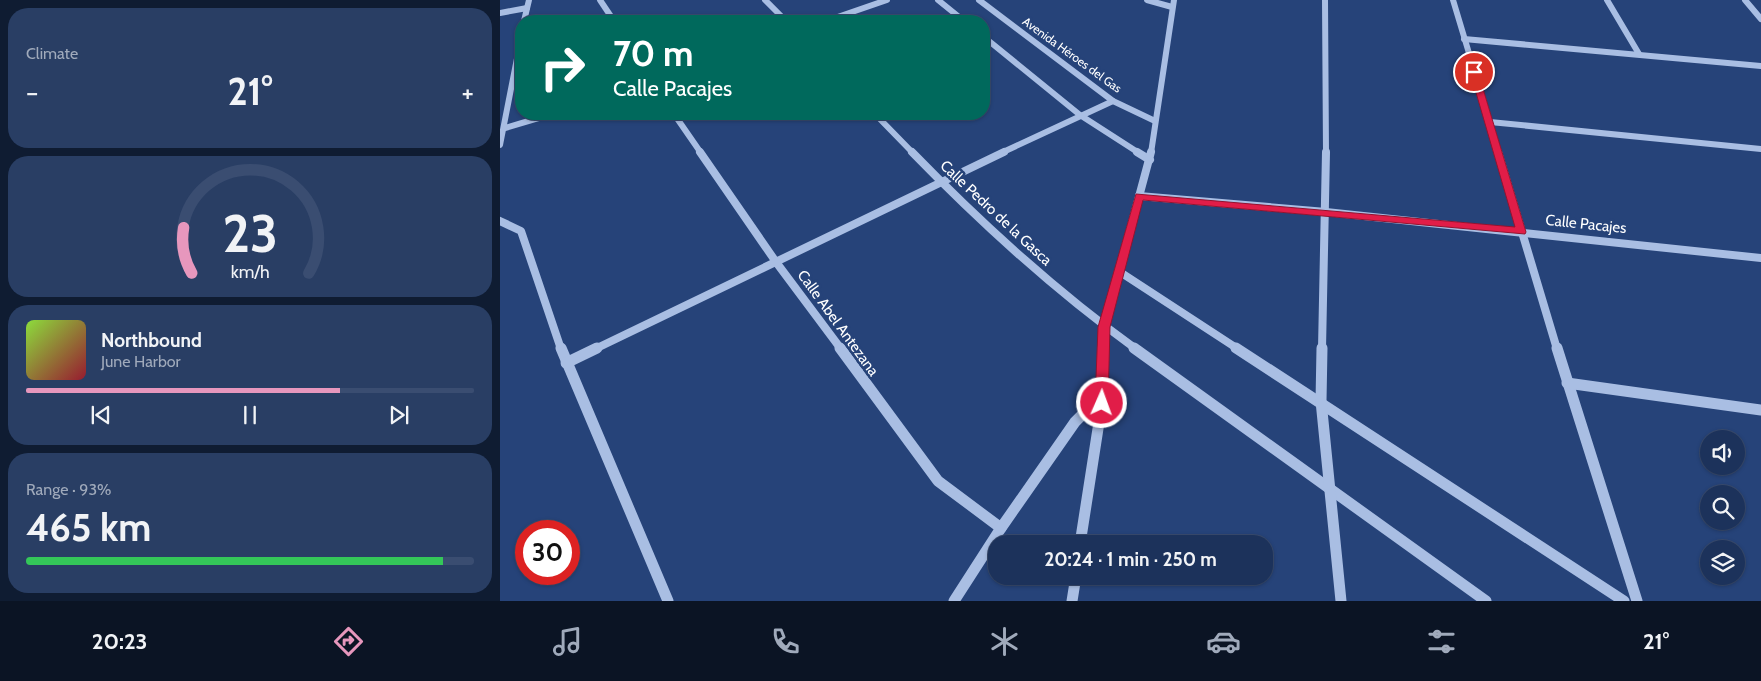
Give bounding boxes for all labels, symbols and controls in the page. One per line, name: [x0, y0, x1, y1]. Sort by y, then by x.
street label: Avenida Héroes del Gas: [1020, 14, 1125, 96]
text: 70 m: [613, 32, 694, 75]
icon: right: [530, 35, 595, 100]
text: Climate: [26, 44, 78, 63]
pin: [1453, 51, 1495, 93]
icon: arrive: [1460, 58, 1488, 86]
text: 21°: [227, 68, 273, 115]
text: −: [26, 75, 38, 109]
text: +: [462, 75, 474, 109]
text: Calle Pacajes: [613, 75, 732, 102]
street label: Calle Pedro de la Gasca: [936, 157, 1056, 270]
text: 23: [222, 202, 278, 265]
street label: Calle Pacajes: [1545, 211, 1627, 237]
text: km/h: [230, 261, 270, 282]
street label: Calle Abel Antezana: [793, 266, 883, 380]
text: Northbound: [101, 329, 202, 352]
text: June Harbor: [101, 352, 181, 371]
position arrow: [1075, 376, 1127, 428]
icon: previous: [87, 401, 115, 429]
icon: pause: [236, 401, 264, 429]
icon: next: [385, 401, 413, 429]
map controls: [1700, 430, 1745, 585]
button: sound: [1700, 430, 1745, 475]
text: Range · 93%: [26, 480, 112, 499]
button: search: [1700, 485, 1745, 530]
text: 465 km: [26, 504, 151, 551]
speed limit sign: 30: [515, 520, 580, 585]
button: layers: [1700, 540, 1745, 585]
text: 20:24 · 1 min · 250 m: [1044, 548, 1217, 571]
icon: directions: [331, 624, 366, 659]
icon: music: [550, 624, 585, 659]
icon: phone: [768, 624, 803, 659]
icon: climate: [987, 624, 1022, 659]
icon: car: [1206, 624, 1241, 659]
icon: filters: [1424, 624, 1459, 659]
text: 20:23: [92, 628, 147, 655]
text: 21°: [1643, 628, 1669, 655]

